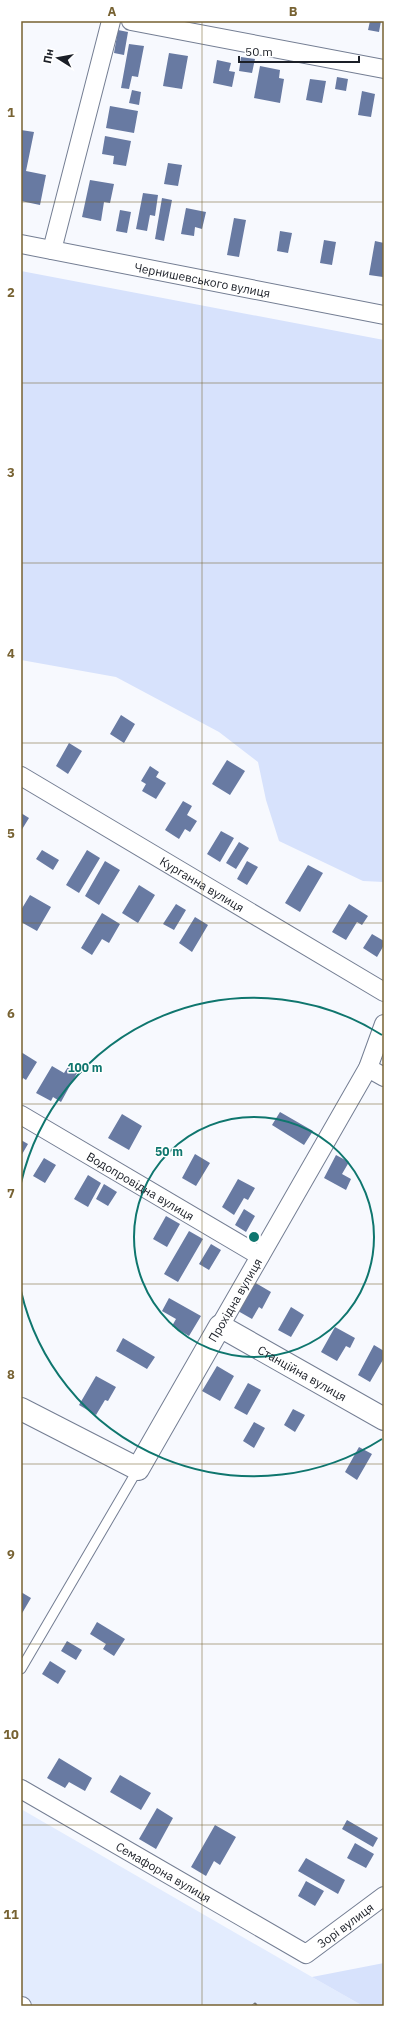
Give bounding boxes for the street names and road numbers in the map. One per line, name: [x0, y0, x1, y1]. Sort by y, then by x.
street label: Чернишевського вулиця: [133, 259, 272, 300]
street label: Курганна вулиця: [158, 853, 247, 915]
street label: Водопровідна вулиця: [84, 1148, 197, 1223]
street label: Прохідна вулиця: [205, 1255, 265, 1345]
street label: Станційна вулиця: [255, 1342, 350, 1404]
street label: Семафорна вулиця: [113, 1838, 214, 1905]
street label: Зорі вулиця: [314, 1899, 376, 1951]

